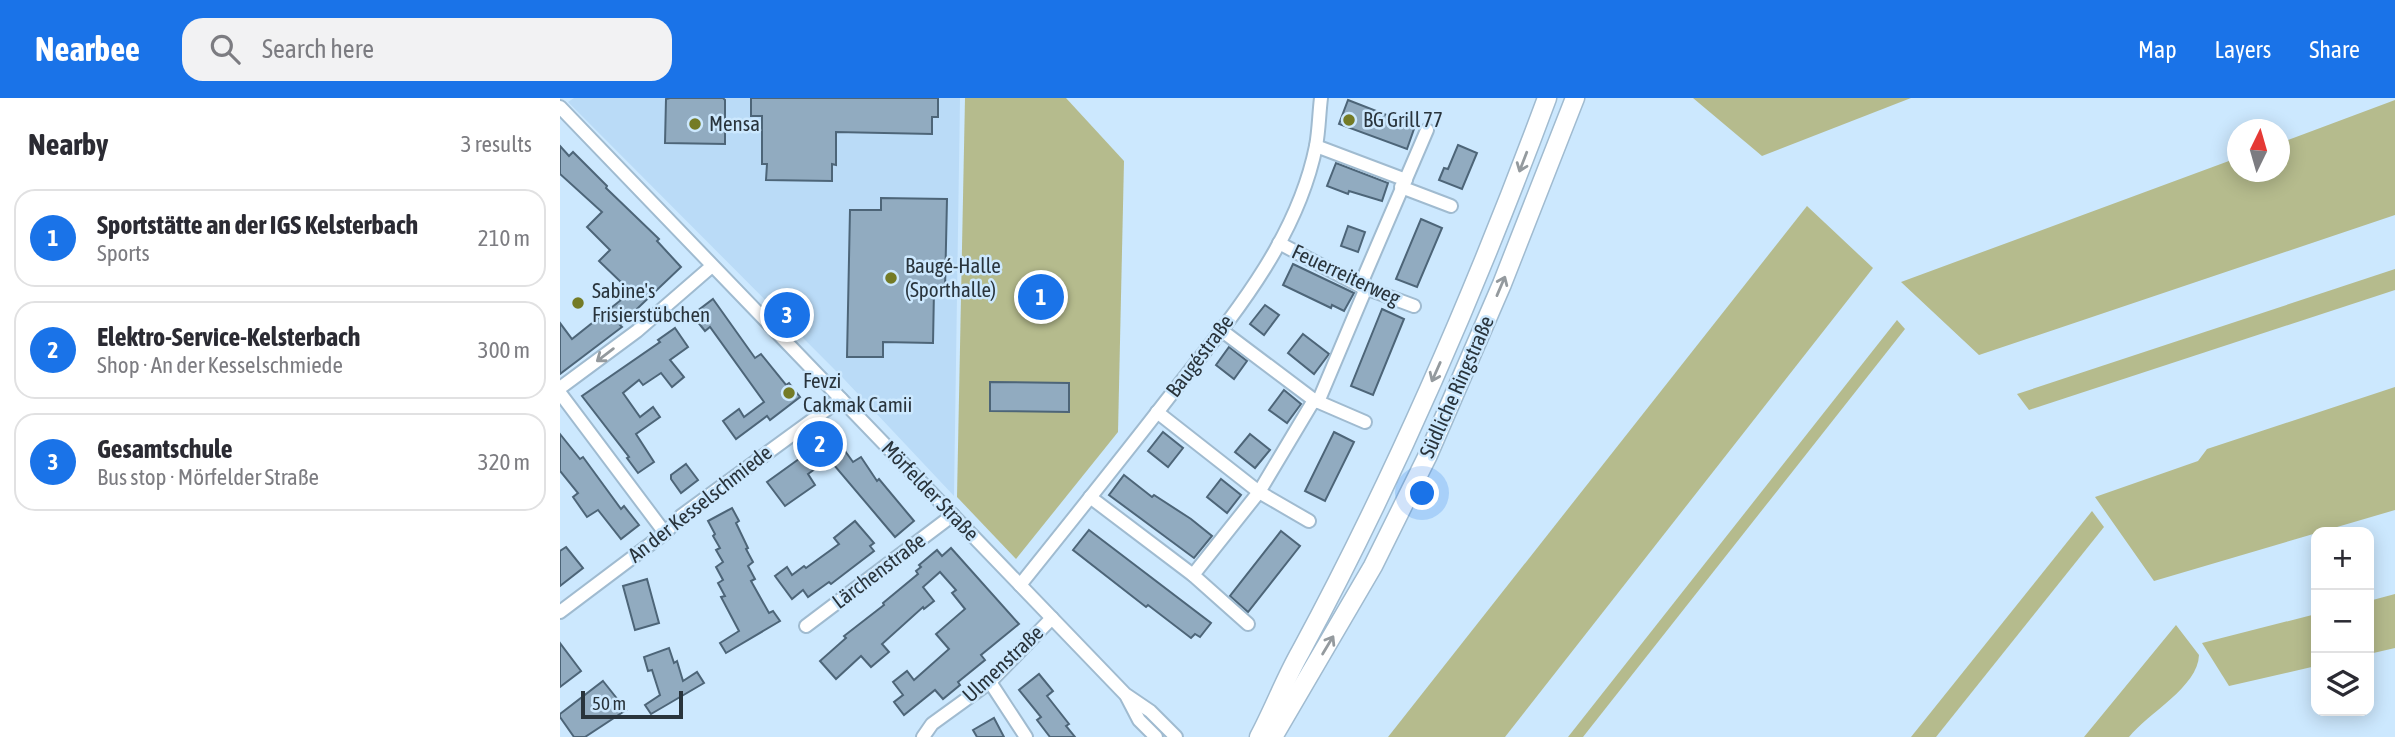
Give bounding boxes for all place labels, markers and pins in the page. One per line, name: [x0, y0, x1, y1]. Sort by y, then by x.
place label: BG Grill 77: [1363, 107, 1443, 131]
place label: Mensa: [709, 111, 760, 135]
marker: BG Grill 77: [1341, 112, 1357, 128]
marker: Mensa: [687, 116, 703, 132]
place label: Baugé-Halle (Sporthalle): [905, 253, 1001, 301]
marker: Baugé-Halle (Sporthalle): [883, 270, 899, 286]
pin: 1: [1018, 271, 1064, 323]
place label: Sabine's Frisierstübchen: [592, 278, 710, 326]
pin: 3: [764, 289, 810, 341]
marker: Sabine's Frisierstübchen: [570, 295, 586, 311]
place label: Fevzi Cakmak Camii: [803, 368, 912, 416]
marker: Fevzi Cakmak Camii: [781, 385, 797, 401]
pin: 2: [797, 418, 843, 470]

